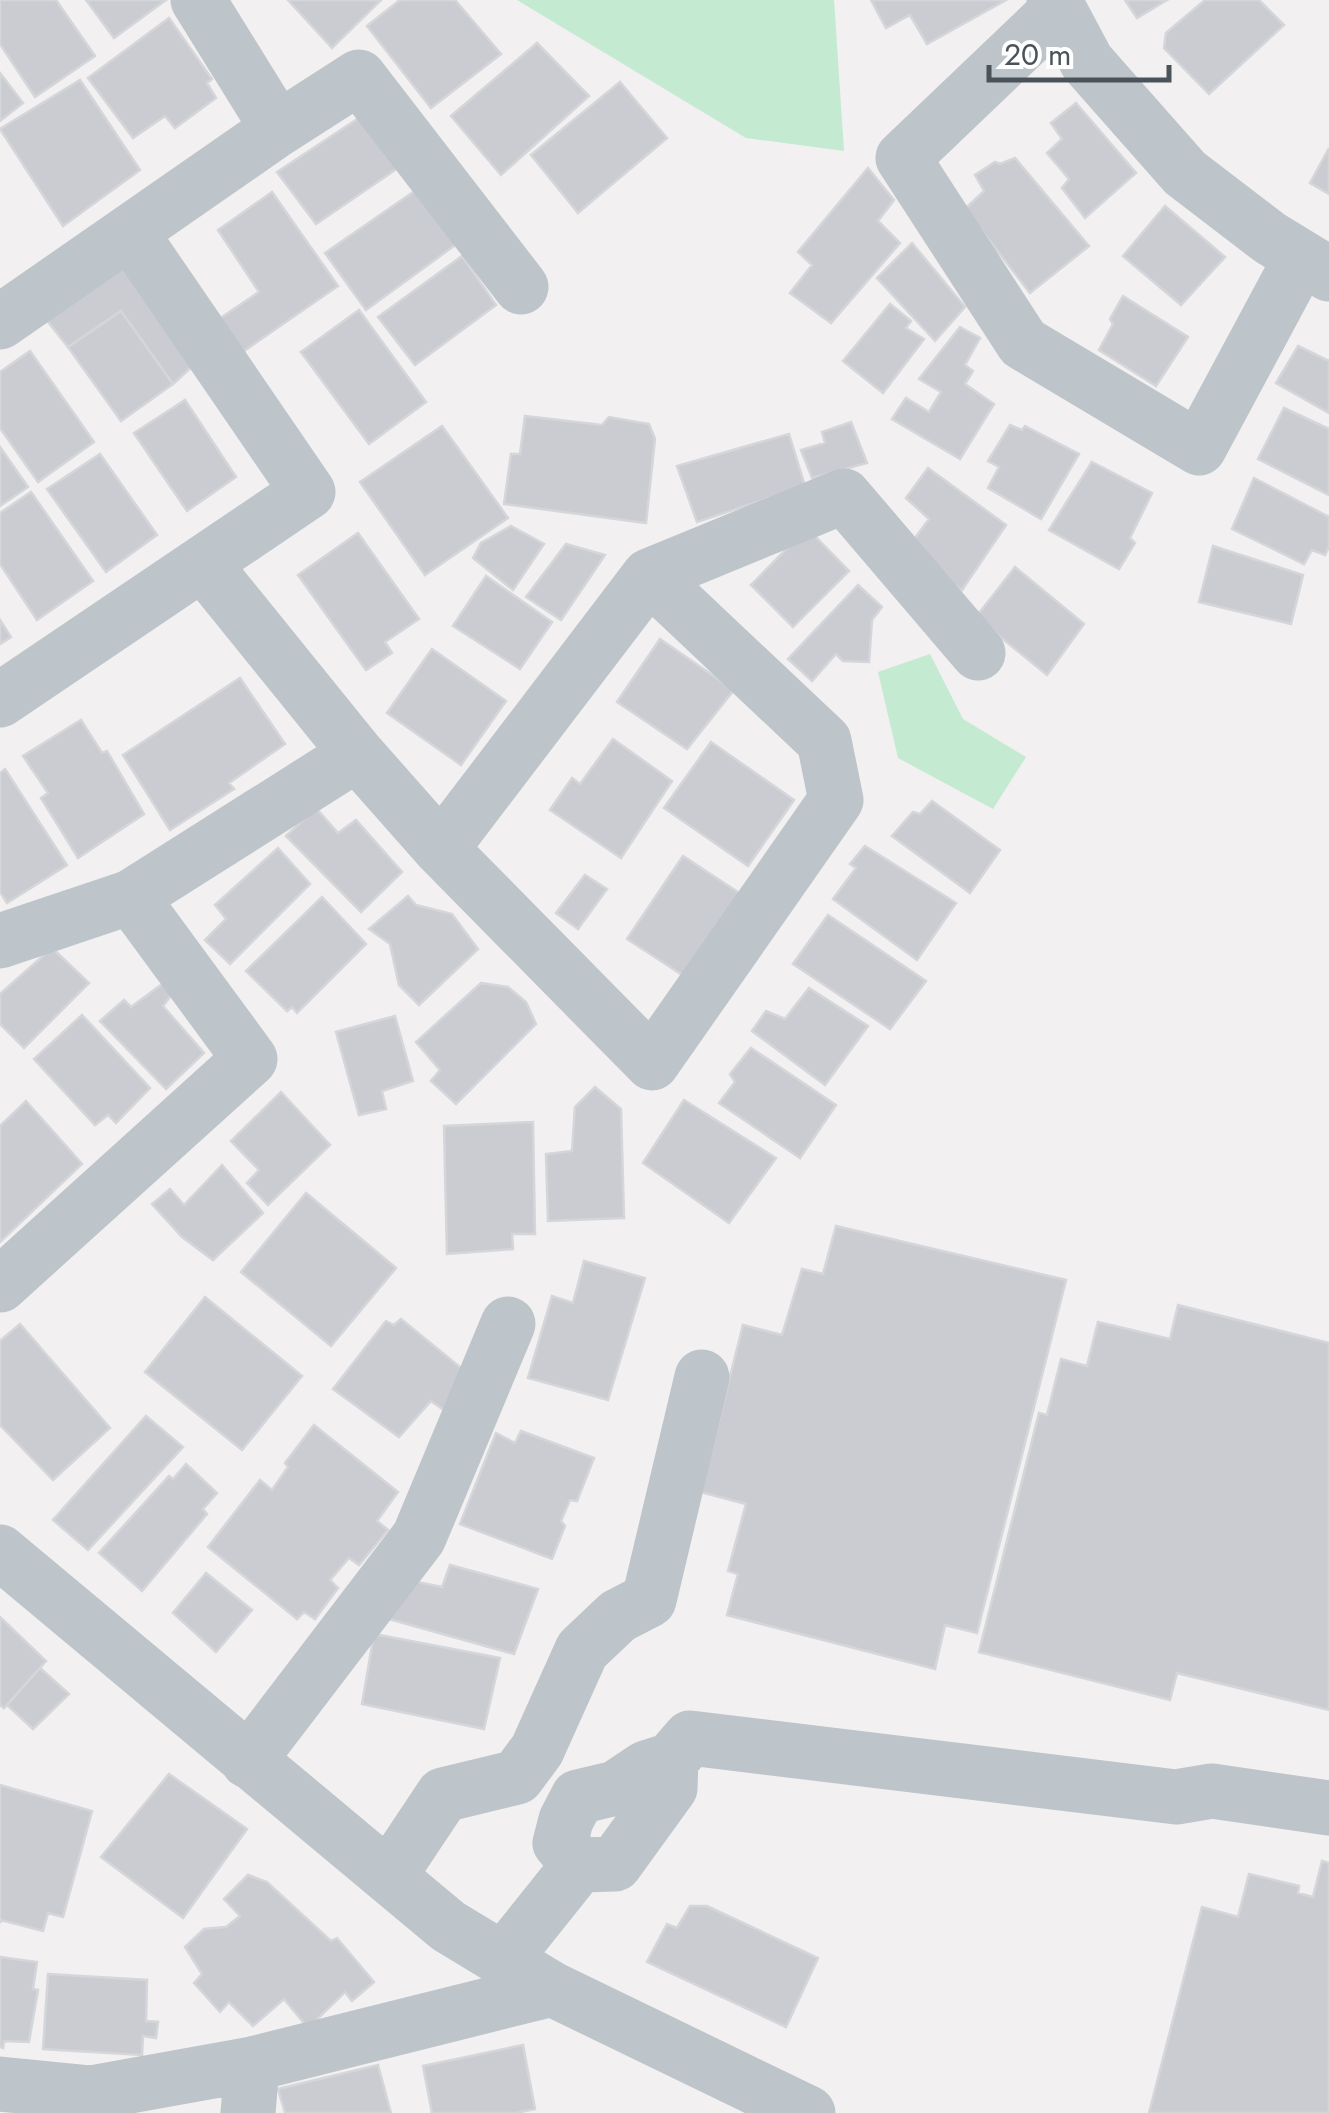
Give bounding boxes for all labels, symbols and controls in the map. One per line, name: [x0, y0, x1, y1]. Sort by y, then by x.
scale bar: [989, 20, 1169, 82]
text: 20 m: [1004, 33, 1071, 76]

